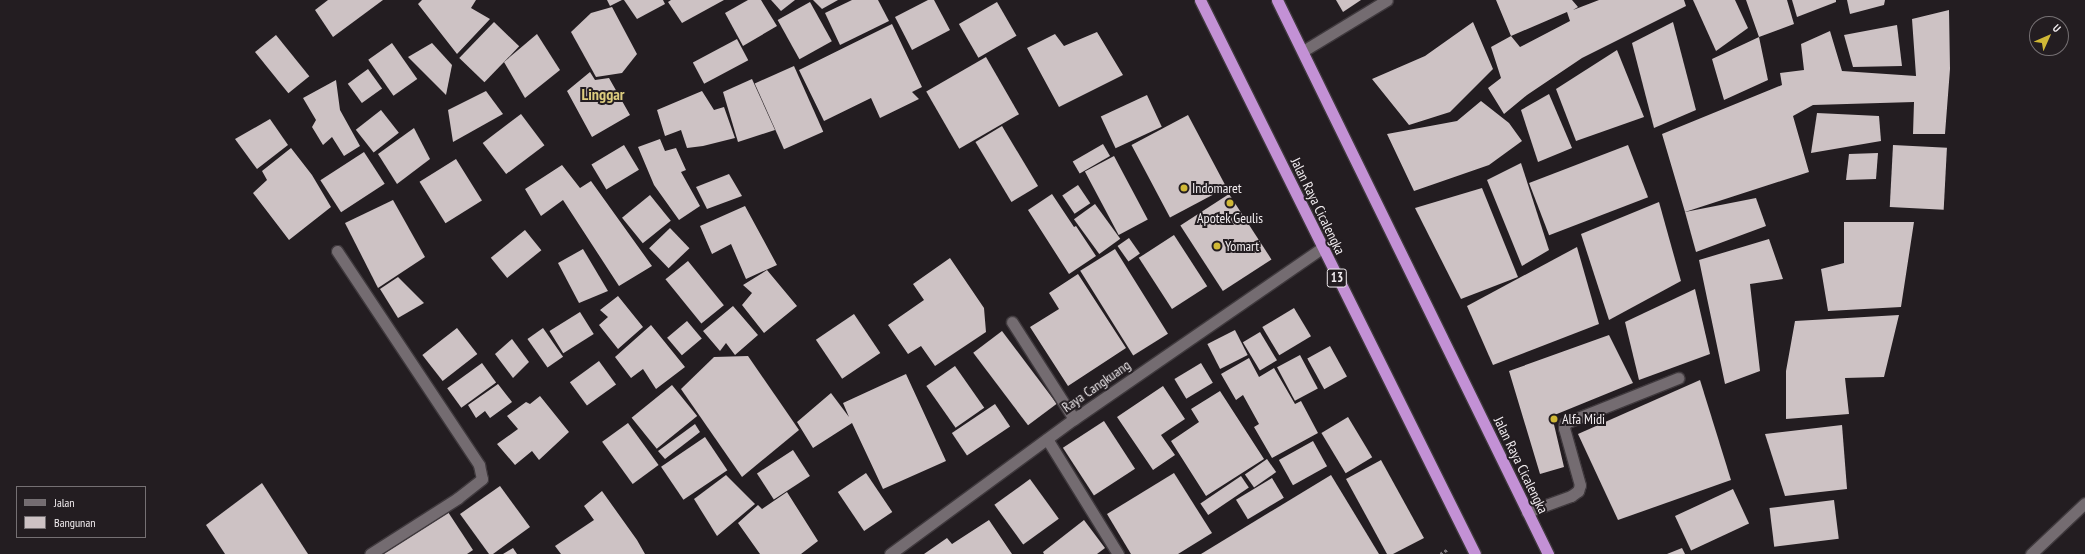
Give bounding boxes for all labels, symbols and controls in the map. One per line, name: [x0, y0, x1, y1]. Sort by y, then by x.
north arrow: [2029, 16, 2069, 56]
text: U: [2050, 21, 2064, 35]
district label: Linggar: [581, 84, 625, 104]
street label: Jalan Raya Cicalengka: [1287, 155, 1349, 257]
place label: Indomaret: [1192, 180, 1242, 196]
marker: Indomaret: [1179, 183, 1189, 193]
marker: Apotek Geulis: [1225, 198, 1235, 208]
place label: Apotek Geulis: [1197, 210, 1263, 226]
place label: Yomart: [1225, 238, 1259, 254]
marker: Yomart: [1212, 241, 1222, 251]
road number: 13: [1326, 267, 1348, 289]
street label: Raya Cangkuang: [1059, 356, 1133, 416]
place label: Alfa Midi: [1562, 411, 1605, 427]
street label: Jalan Raya Cicalengka: [1490, 414, 1552, 516]
marker: Alfa Midi: [1549, 414, 1559, 424]
legend: [16, 486, 146, 538]
text: Jalan: [54, 495, 75, 510]
text: Bangunan: [54, 515, 95, 530]

